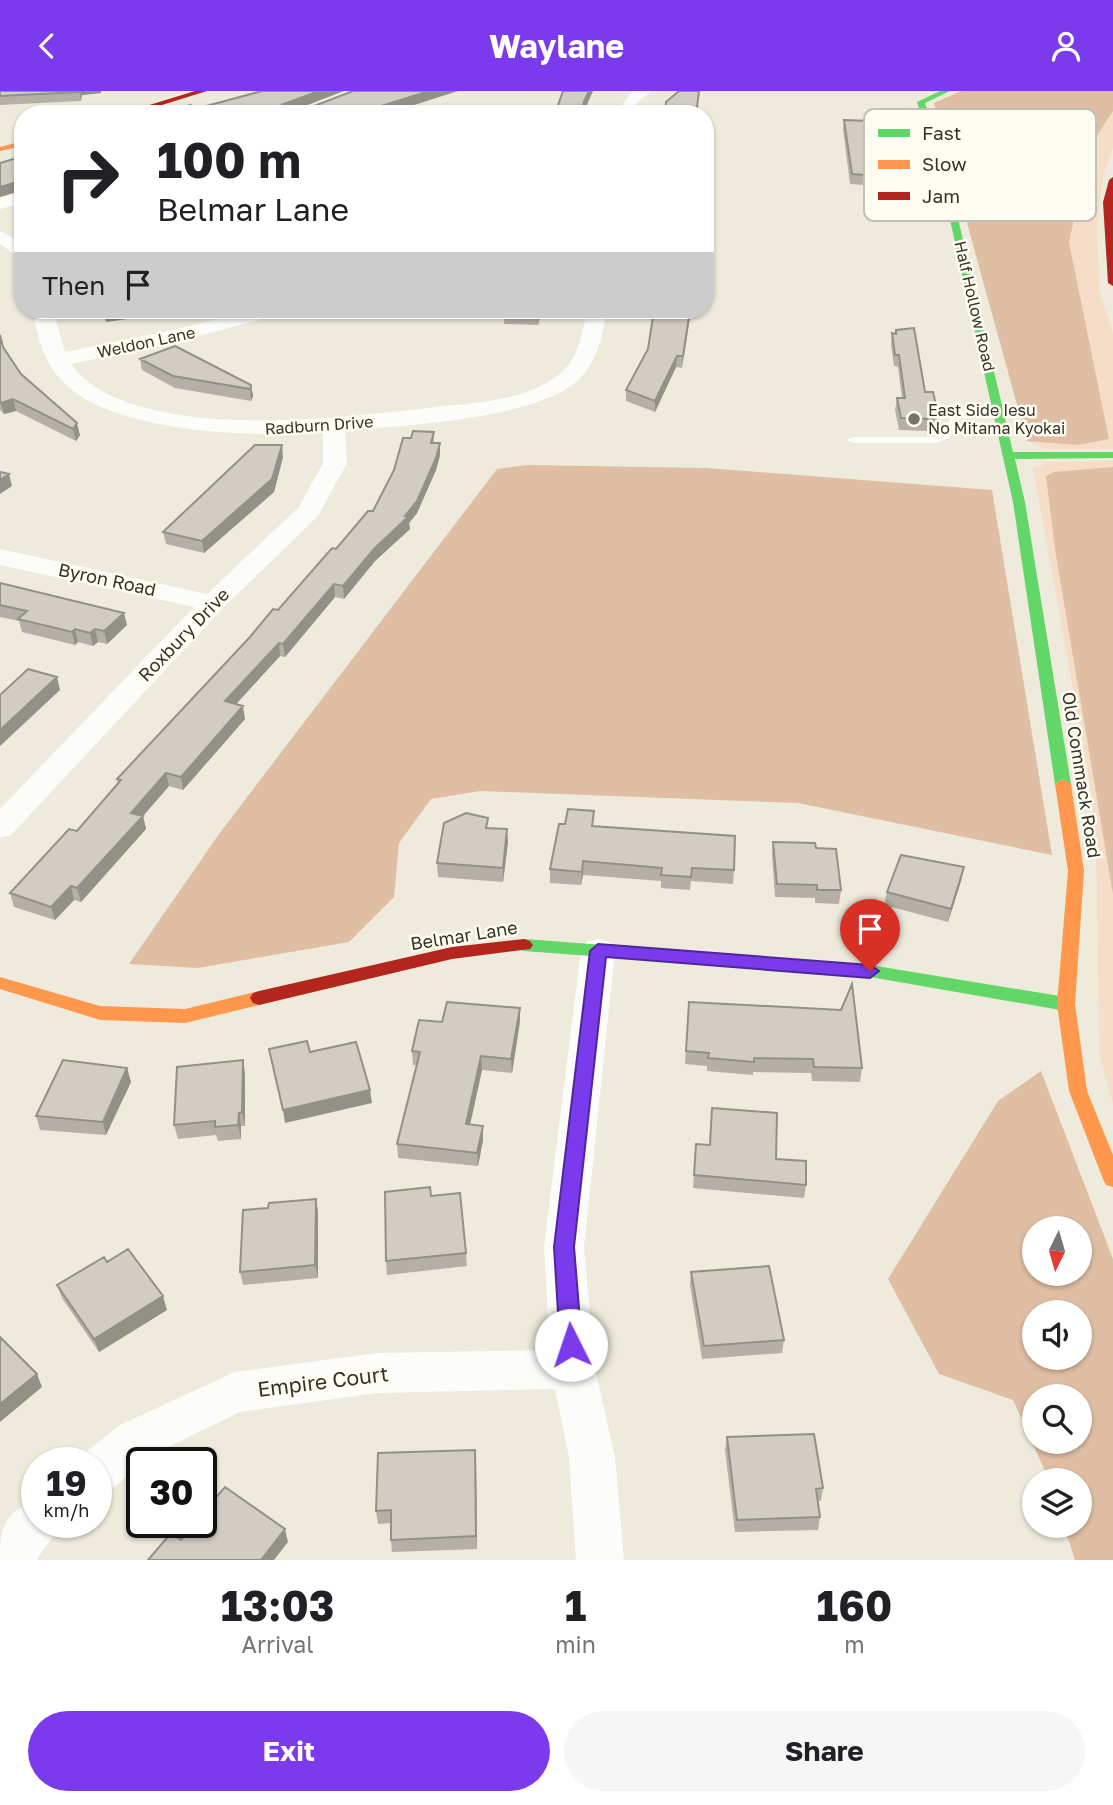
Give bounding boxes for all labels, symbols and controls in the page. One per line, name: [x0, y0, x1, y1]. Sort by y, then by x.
icon: back: [28, 27, 66, 65]
text: Waylane: [489, 27, 624, 65]
icon: person: [1047, 27, 1085, 65]
legend: [864, 109, 1096, 221]
text: Fast: [922, 121, 961, 144]
text: 100 m: [157, 130, 301, 189]
icon: right: [42, 133, 133, 224]
text: Slow: [922, 152, 967, 175]
text: Jam: [922, 184, 960, 207]
text: Belmar Lane: [157, 190, 349, 228]
street label: Half Hollow Road: [950, 239, 1000, 373]
icon: arrive: [119, 266, 157, 304]
text: Then: [42, 270, 105, 301]
street label: Weldon Lane: [95, 322, 197, 362]
place label: East Side Iesu No Mitama Kyokai: [928, 400, 1065, 438]
street label: Radburn Drive: [264, 411, 374, 439]
marker: East Side Iesu No Mitama Kyokai: [906, 411, 922, 427]
street label: Byron Road: [56, 558, 158, 600]
street label: Roxbury Drive: [133, 583, 233, 686]
street label: Old Commack Road: [1058, 690, 1106, 860]
pin: [840, 899, 900, 971]
icon: arrive: [851, 910, 889, 948]
street label: Belmar Lane: [409, 916, 519, 954]
north arrow: [1022, 1216, 1092, 1286]
map controls: [1022, 1216, 1092, 1538]
button: sound: [1022, 1300, 1092, 1370]
position arrow: [534, 1308, 608, 1382]
street label: Empire Court: [256, 1360, 390, 1402]
button: search: [1022, 1384, 1092, 1454]
speed limit sign: 30: [126, 1447, 217, 1538]
text: 19: [46, 1462, 87, 1504]
button: layers: [1022, 1468, 1092, 1538]
text: km/h: [44, 1499, 89, 1521]
text: 13:03: [221, 1580, 334, 1630]
text: 1: [565, 1580, 586, 1630]
text: 160: [817, 1580, 892, 1630]
text: Arrival: [242, 1630, 314, 1658]
text: min: [555, 1630, 596, 1658]
text: m: [844, 1630, 865, 1658]
button: Exit: [28, 1711, 550, 1791]
button: Share: [564, 1711, 1085, 1791]

